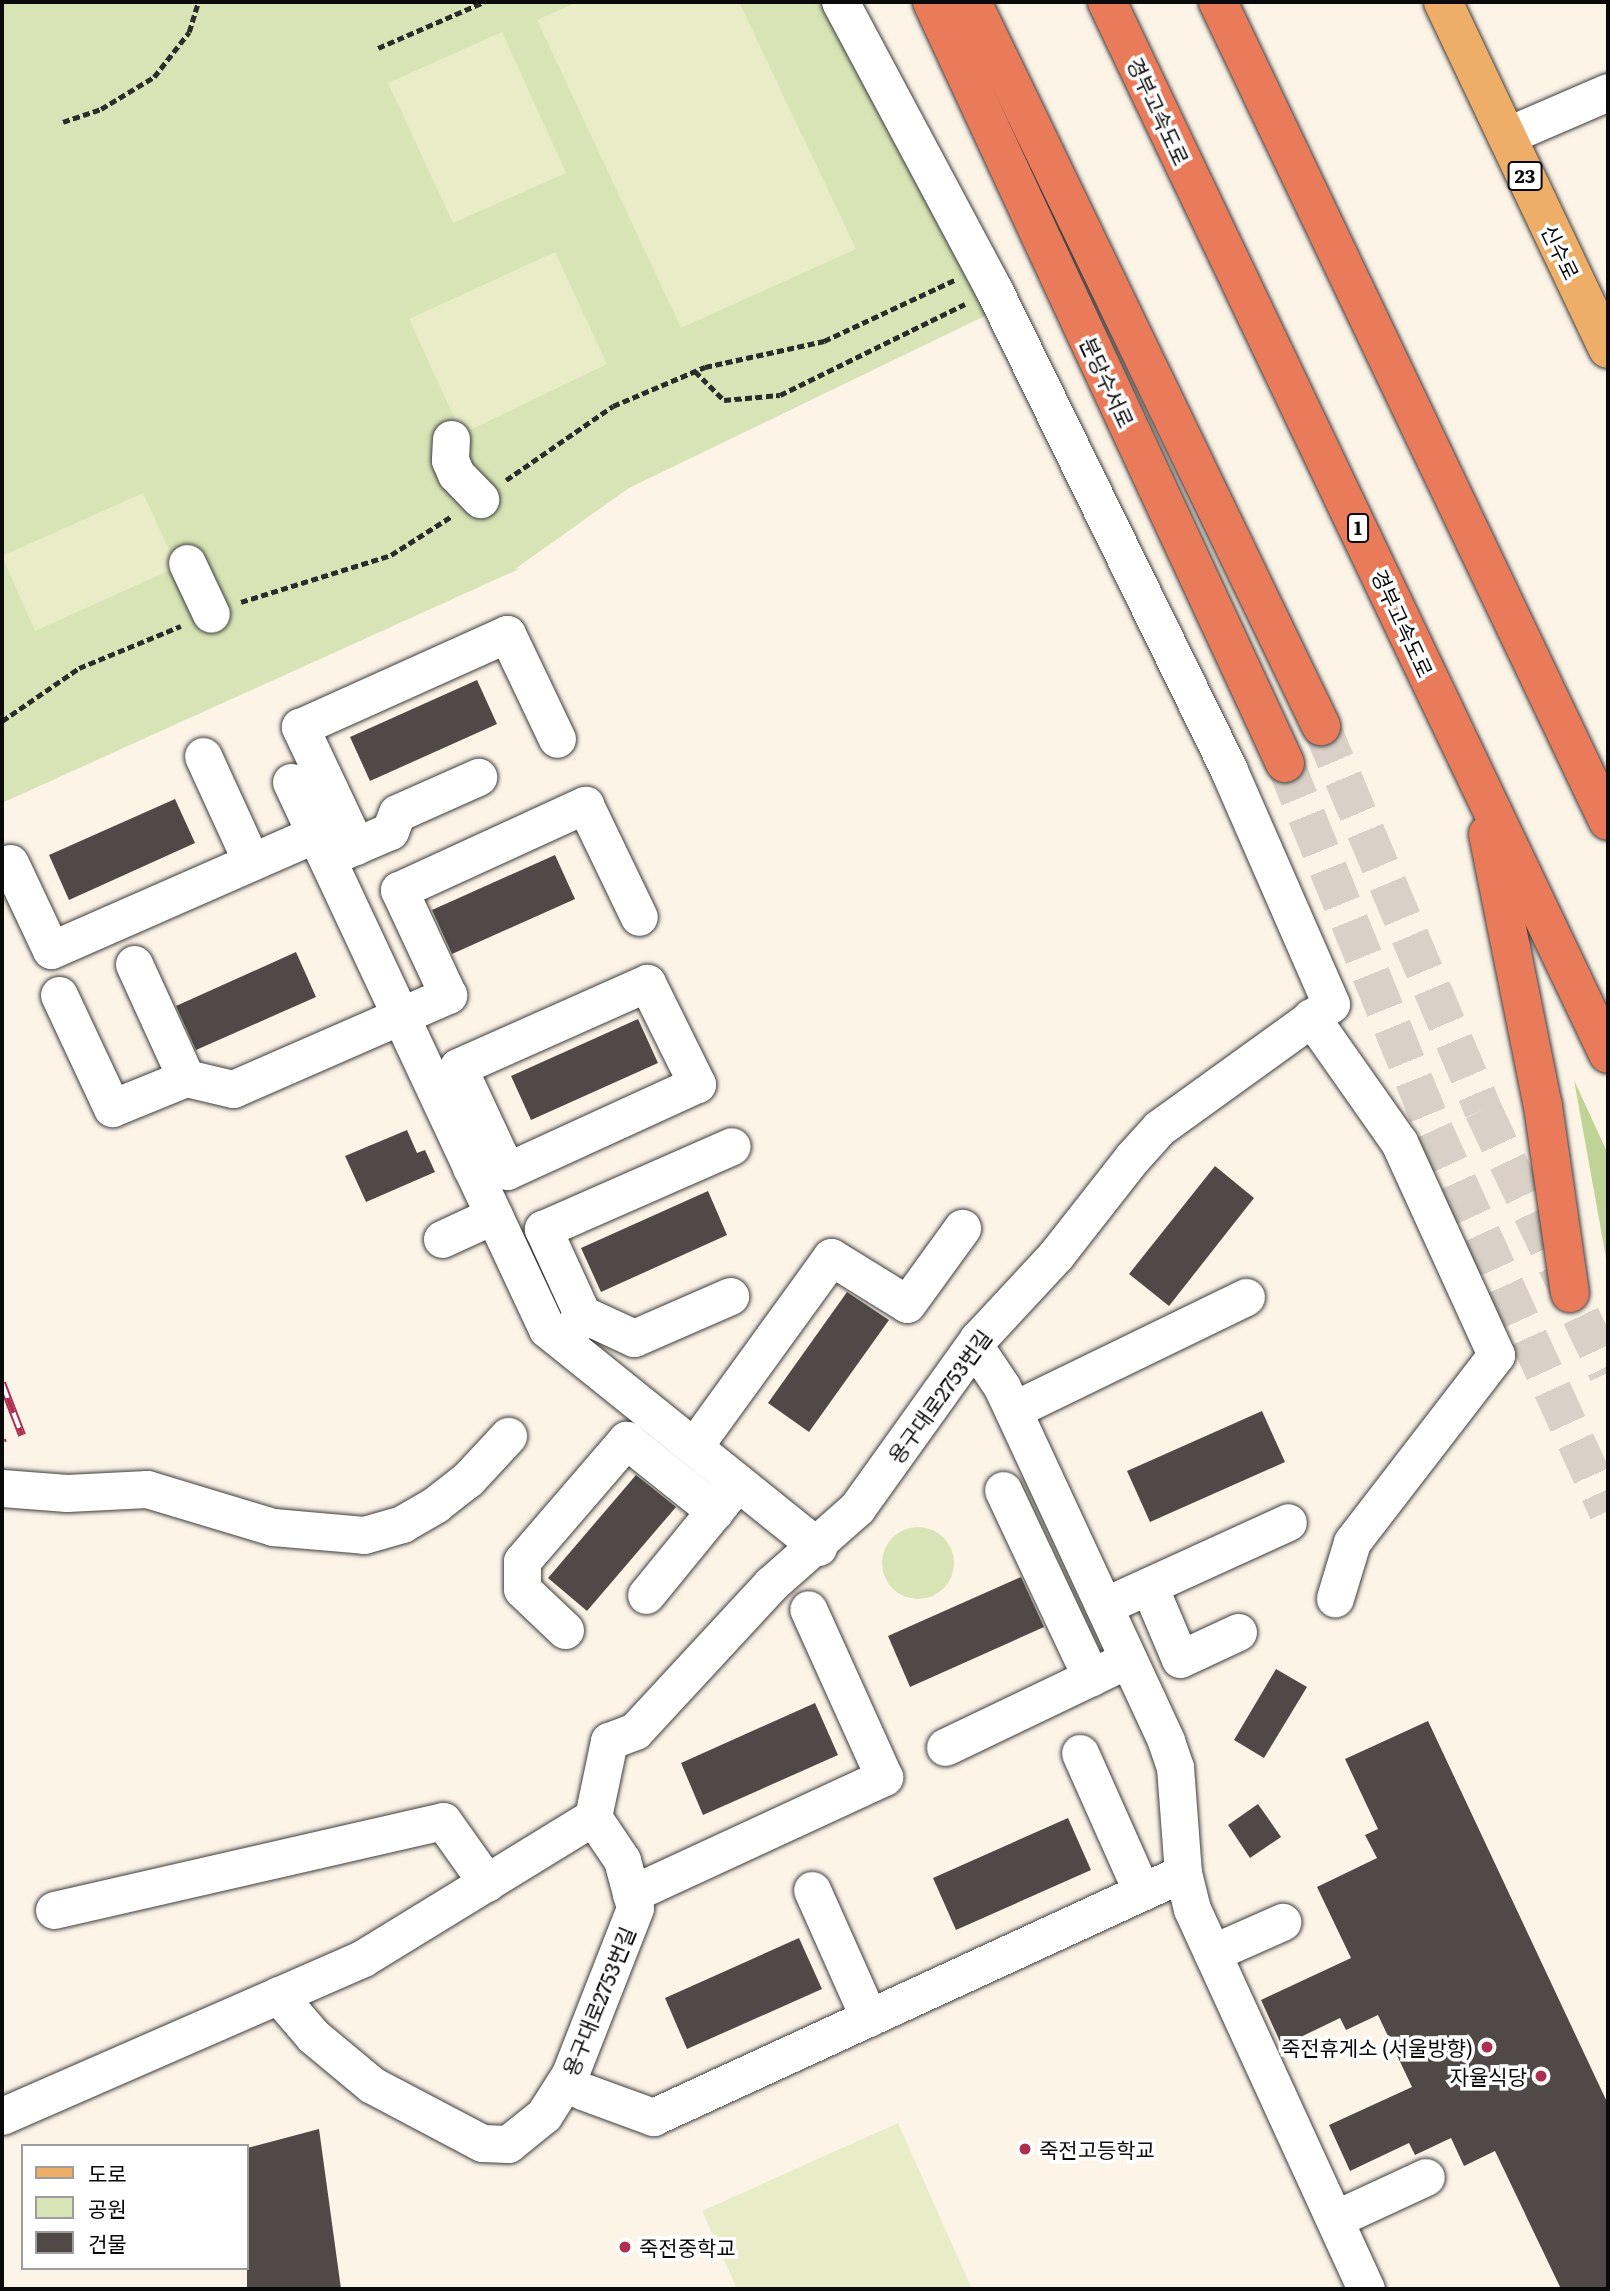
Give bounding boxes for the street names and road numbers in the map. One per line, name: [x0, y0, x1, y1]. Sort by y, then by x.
street label: 경부고속도로: [1123, 53, 1195, 169]
road number: 23: [1508, 160, 1542, 192]
street label: 신수로: [1537, 220, 1585, 284]
street label: 분당수서로: [1076, 333, 1140, 431]
road number: 1: [1346, 512, 1370, 544]
street label: 경부고속도로: [1367, 565, 1439, 681]
street label: 용구대로2753번길: [882, 1324, 996, 1468]
street label: 용구대로2753번길: [557, 1923, 639, 2079]

